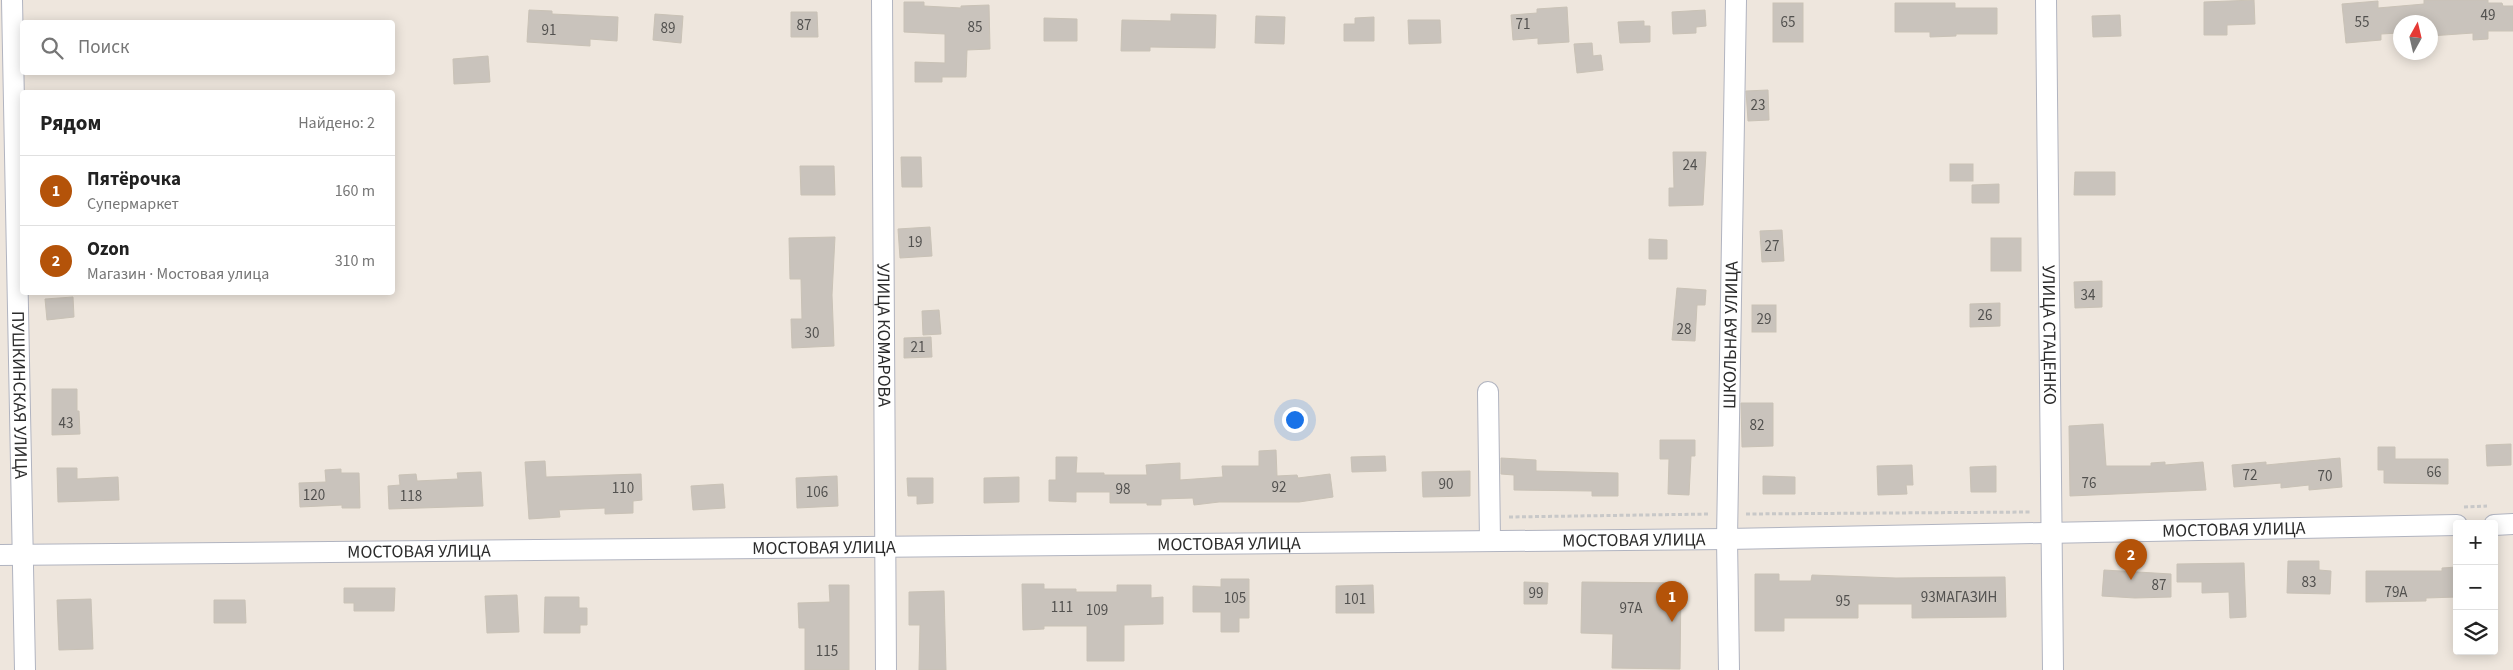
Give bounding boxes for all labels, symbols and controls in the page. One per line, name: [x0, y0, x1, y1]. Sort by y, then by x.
house number: 49: [2481, 5, 2495, 26]
house number: 65: [1781, 12, 1795, 33]
house number: 55: [2355, 12, 2369, 33]
house number: 71: [1516, 14, 1530, 35]
house number: 87: [797, 15, 811, 36]
north arrow: [2393, 15, 2438, 60]
house number: 85: [968, 17, 982, 38]
house number: 89: [661, 18, 675, 39]
search box: [20, 20, 395, 75]
house number: 91: [542, 20, 556, 41]
icon: search: [38, 34, 66, 62]
text: Поиск: [78, 34, 129, 61]
house number: 23: [1751, 95, 1765, 116]
text: Рядом: [40, 108, 101, 138]
text: Найдено: 2: [298, 112, 375, 134]
house number: 24: [1683, 155, 1698, 176]
text: Пятёрочка: [87, 166, 181, 193]
text: 1: [52, 180, 60, 202]
text: 160 m: [335, 180, 375, 202]
text: Супермаркет: [87, 193, 179, 215]
house number: 19: [908, 232, 922, 253]
text: Ozon: [87, 236, 130, 263]
house number: 27: [1765, 236, 1779, 257]
text: 2: [52, 250, 60, 272]
text: 310 m: [335, 250, 375, 272]
street label: ШКОЛЬНАЯ УЛИЦА: [1717, 261, 1744, 409]
text: Магазин · Мостовая улица: [87, 263, 269, 285]
street label: УЛИЦА КОМАРОВА: [871, 263, 897, 407]
street label: УЛИЦА СТАЦЕНКО: [2036, 265, 2063, 405]
house number: 34: [2081, 285, 2096, 306]
house number: 26: [1978, 305, 1992, 326]
house number: 29: [1757, 309, 1771, 330]
street label: ПУШКИНСКАЯ УЛИЦА: [6, 311, 34, 479]
house number: 28: [1677, 319, 1691, 340]
house number: 30: [805, 323, 819, 344]
house number: 21: [911, 337, 925, 358]
your location: [1282, 407, 1308, 433]
house number: 43: [59, 413, 73, 434]
house number: 82: [1750, 415, 1764, 436]
house number: 66: [2427, 462, 2441, 483]
house number: 72: [2243, 465, 2257, 486]
house number: 70: [2318, 466, 2332, 487]
house number: 76: [2082, 473, 2096, 494]
house number: 90: [1439, 474, 1453, 495]
house number: 92: [1272, 477, 1286, 498]
house number: 110: [612, 478, 634, 499]
house number: 98: [1116, 479, 1130, 500]
house number: 106: [806, 482, 828, 503]
house number: 120: [303, 485, 325, 506]
house number: 118: [400, 486, 422, 507]
street label: МОСТОВАЯ УЛИЦА: [2162, 515, 2306, 543]
map controls: [2453, 520, 2498, 655]
button: +: [2453, 520, 2498, 565]
street label: МОСТОВАЯ УЛИЦА: [1562, 527, 1706, 553]
street label: МОСТОВАЯ УЛИЦА: [1157, 530, 1301, 557]
street label: МОСТОВАЯ УЛИЦА: [752, 534, 896, 561]
street label: МОСТОВАЯ УЛИЦА: [347, 538, 491, 564]
pin: 2: [2115, 539, 2147, 580]
button: −: [2453, 565, 2498, 610]
house number: 83: [2302, 572, 2316, 593]
house number: 87: [2152, 575, 2166, 596]
pin: 1: [1656, 581, 1688, 622]
house number: 79А: [2384, 582, 2408, 603]
house number: 99: [1529, 583, 1543, 604]
house number: 93МАГАЗИН: [1921, 587, 1997, 608]
house number: 105: [1224, 588, 1246, 609]
house number: 101: [1344, 589, 1366, 610]
house number: 95: [1836, 591, 1850, 612]
house number: 111: [1051, 597, 1073, 618]
house number: 97А: [1619, 598, 1643, 619]
house number: 109: [1086, 600, 1108, 621]
button: layers: [2453, 610, 2498, 655]
house number: 115: [816, 641, 838, 662]

